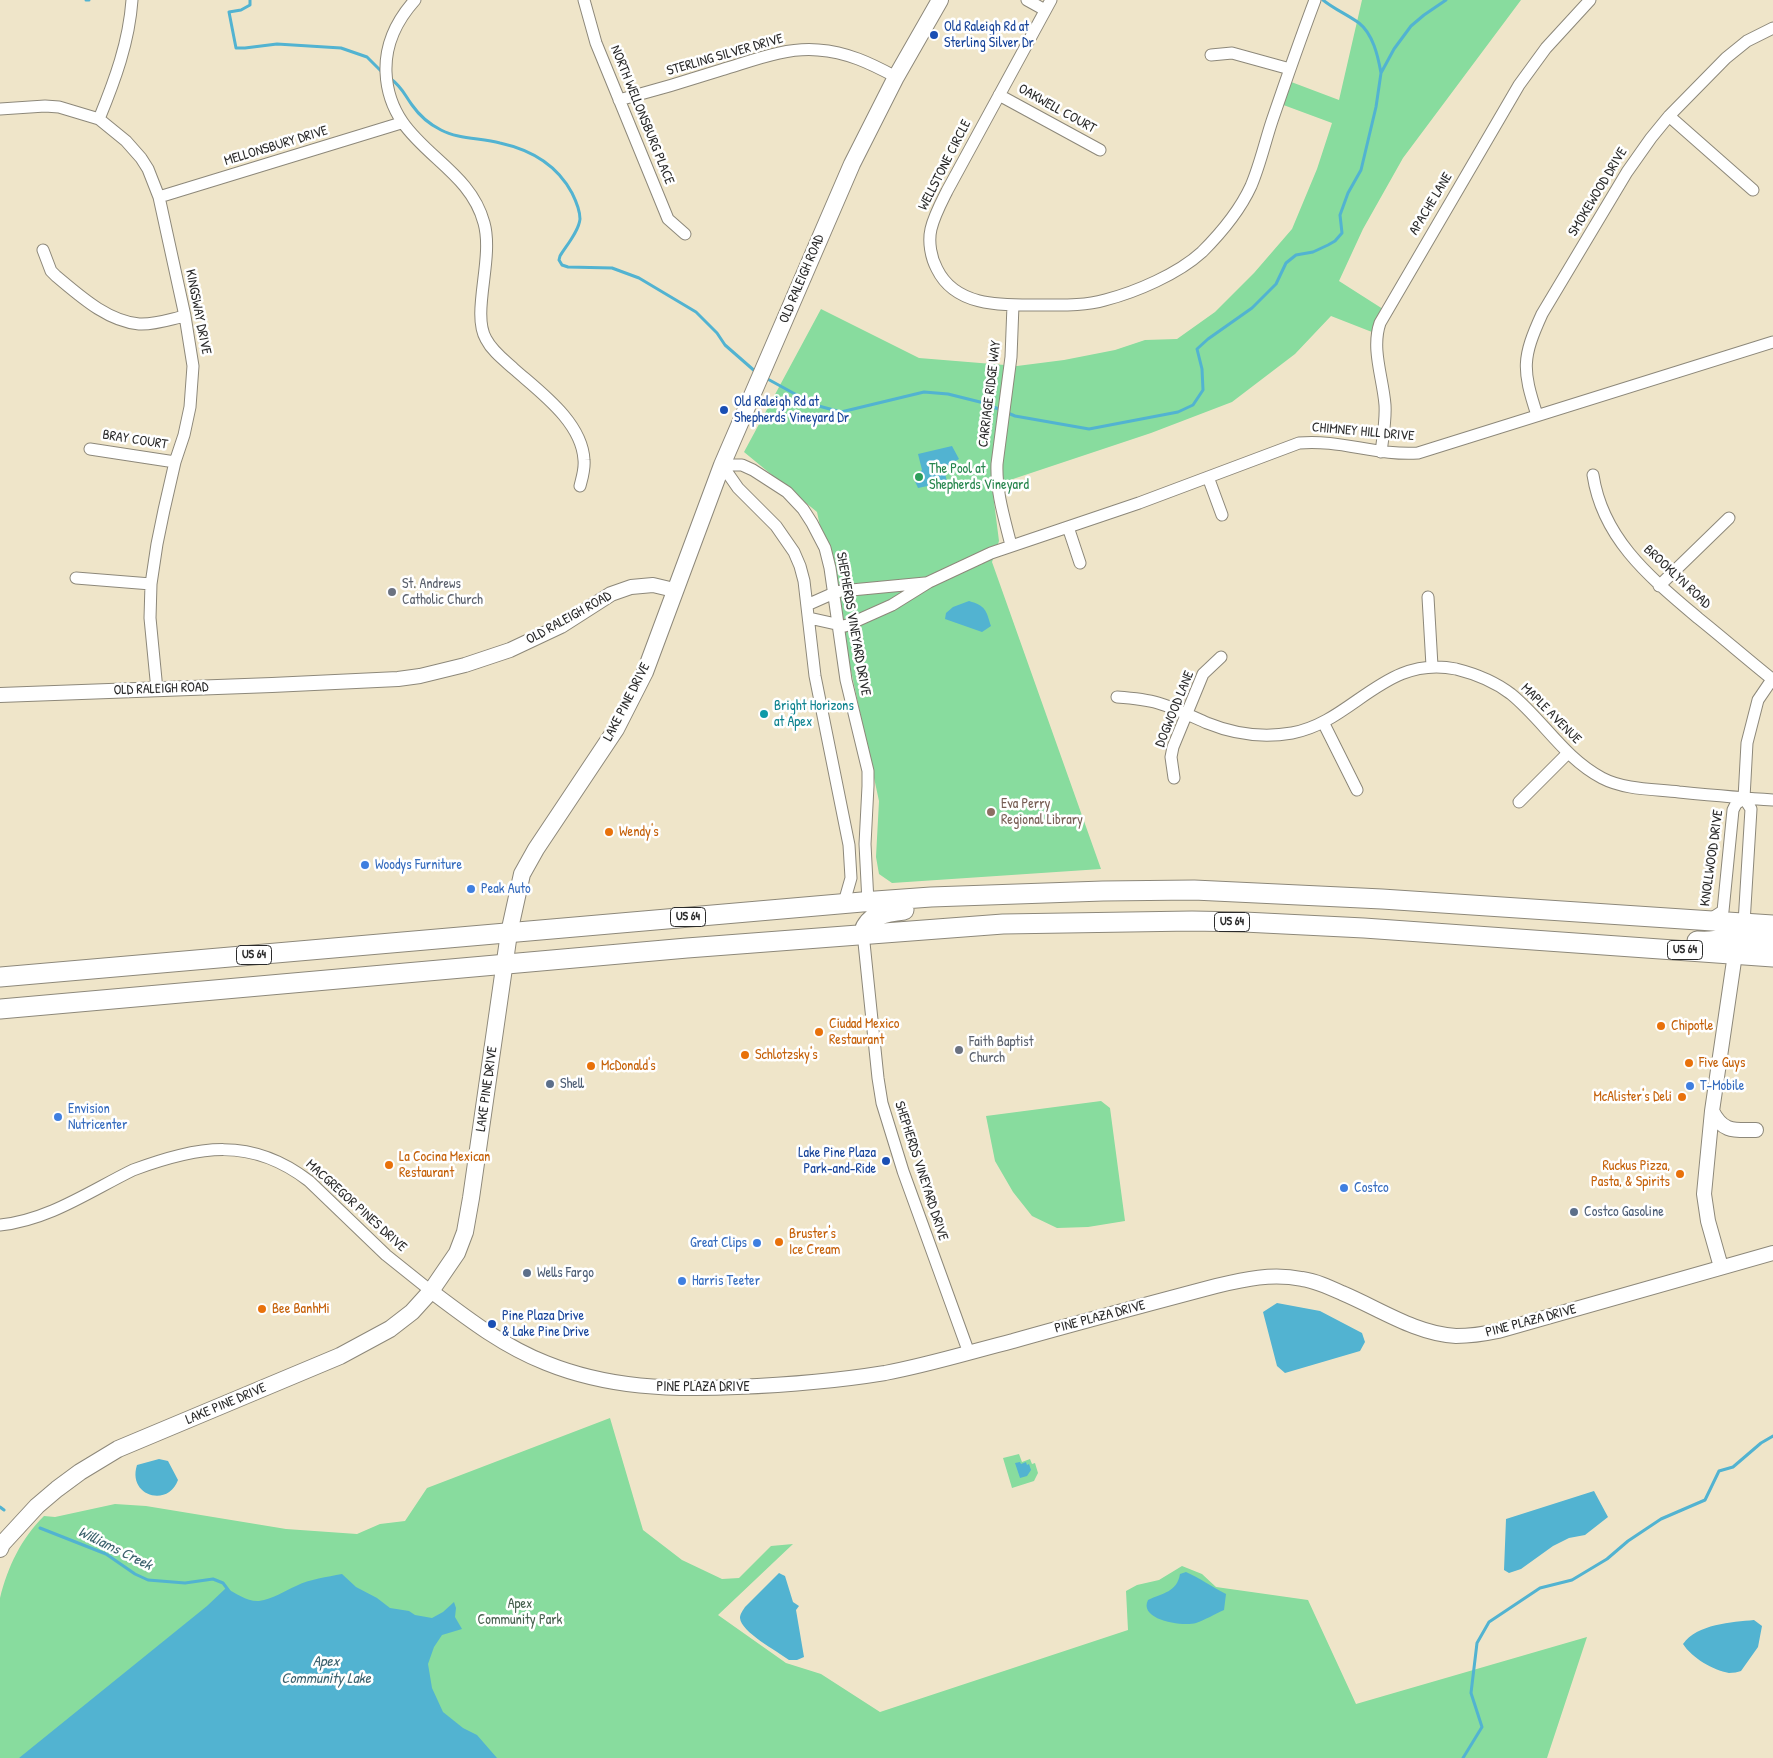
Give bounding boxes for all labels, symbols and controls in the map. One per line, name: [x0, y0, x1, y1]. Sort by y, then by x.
place label: Old Raleigh Rd at Sterling Silver Dr: [944, 19, 1034, 52]
marker: Old Raleigh Rd at Sterling Silver Dr: [928, 29, 940, 41]
street label: STERLING SILVER DRIVE: [665, 30, 785, 80]
street label: NORTH WELLONSBURG PLACE: [606, 43, 678, 187]
street label: OAKWELL COURT: [1015, 81, 1099, 137]
street label: WELLSTONE CIRCLE: [915, 117, 975, 213]
street label: MELLONSBURY DRIVE: [222, 122, 330, 170]
street label: SMOKEWOOD DRIVE: [1565, 145, 1631, 239]
street label: APACHE LANE: [1406, 170, 1456, 238]
street label: OLD RALEIGH ROAD: [776, 232, 828, 326]
street label: KINGSWAY DRIVE: [182, 268, 214, 356]
street label: CARRIAGE RIDGE WAY: [975, 340, 1005, 448]
place label: Old Raleigh Rd at Shepherds Vineyard Dr: [734, 394, 849, 427]
marker: Old Raleigh Rd at Shepherds Vineyard Dr: [718, 404, 730, 416]
street label: CHIMNEY HILL DRIVE: [1311, 419, 1415, 445]
street label: BRAY COURT: [101, 427, 169, 453]
place label: The Pool at Shepherds Vineyard: [929, 461, 1029, 494]
marker: The Pool at Shepherds Vineyard: [913, 471, 925, 483]
street label: BROOKLYN ROAD: [1640, 542, 1714, 612]
street label: SHEPHERDS VINEYARD DRIVE: [832, 551, 874, 697]
place label: St. Andrews Catholic Church: [402, 576, 483, 608]
marker: St. Andrews Catholic Church: [386, 586, 398, 598]
street label: OLD RALEIGH ROAD: [523, 588, 615, 648]
street label: LAKE PINE DRIVE: [600, 660, 654, 744]
street label: DOGWOOD LANE: [1152, 668, 1198, 750]
street label: OLD RALEIGH ROAD: [113, 679, 209, 699]
street label: MAPLE AVENUE: [1517, 680, 1585, 748]
place label: Bright Horizons at Apex: [774, 698, 854, 730]
marker: Bright Horizons at Apex: [758, 708, 770, 720]
place label: Eva Perry Regional Library: [1001, 796, 1083, 829]
marker: Eva Perry Regional Library: [985, 806, 997, 818]
street label: KNOLLWOOD DRIVE: [1697, 809, 1727, 907]
place label: Wendy's: [619, 824, 659, 840]
marker: Wendy's: [603, 826, 615, 838]
place label: Woodys Furniture: [375, 857, 462, 873]
marker: Woodys Furniture: [359, 859, 371, 871]
place label: Peak Auto: [481, 881, 531, 897]
marker: Peak Auto: [465, 883, 477, 895]
road number: US 64: [670, 908, 706, 926]
road number: US 64: [1214, 912, 1250, 932]
road number: US 64: [1668, 940, 1702, 960]
road number: US 64: [236, 946, 272, 964]
place label: Ciudad Mexico Restaurant: [829, 1016, 899, 1048]
place label: Chipotle: [1671, 1018, 1713, 1034]
marker: Chipotle: [1655, 1020, 1667, 1032]
marker: Ciudad Mexico Restaurant: [813, 1026, 825, 1038]
place label: Faith Baptist Church: [969, 1034, 1034, 1066]
marker: Faith Baptist Church: [953, 1044, 965, 1056]
street label: LAKE PINE DRIVE: [473, 1045, 501, 1133]
place label: Schlotzsky's: [755, 1047, 818, 1063]
marker: Schlotzsky's: [739, 1049, 751, 1061]
place label: Five Guys: [1699, 1055, 1745, 1071]
marker: Five Guys: [1683, 1057, 1695, 1069]
place label: McDonald's: [601, 1058, 656, 1074]
marker: McDonald's: [585, 1060, 597, 1072]
place label: Shell: [560, 1076, 584, 1092]
marker: Shell: [544, 1078, 556, 1090]
place label: T-Mobile: [1700, 1078, 1744, 1094]
marker: T-Mobile: [1684, 1080, 1696, 1092]
place label: McAlister's Deli: [1593, 1089, 1672, 1105]
marker: McAlister's Deli: [1676, 1091, 1688, 1103]
street label: SHEPHERDS VINEYARD DRIVE: [891, 1099, 951, 1243]
place label: Envision Nutricenter: [68, 1101, 127, 1134]
marker: Envision Nutricenter: [52, 1111, 64, 1123]
place label: Lake Pine Plaza Park-and-Ride: [798, 1145, 876, 1178]
place label: La Cocina Mexican Restaurant: [399, 1149, 490, 1182]
marker: Lake Pine Plaza Park-and-Ride: [880, 1155, 892, 1167]
street label: MACGREGOR PINES DRIVE: [302, 1156, 410, 1256]
place label: Ruckus Pizza, Pasta, & Spirits: [1591, 1158, 1670, 1190]
marker: La Cocina Mexican Restaurant: [383, 1159, 395, 1171]
marker: Ruckus Pizza, Pasta, & Spirits: [1674, 1168, 1686, 1180]
place label: Costco: [1354, 1180, 1389, 1196]
marker: Costco: [1338, 1182, 1350, 1194]
place label: Costco Gasoline: [1584, 1204, 1664, 1220]
marker: Costco Gasoline: [1568, 1206, 1580, 1218]
place label: Bruster's Ice Cream: [789, 1226, 840, 1258]
place label: Great Clips: [690, 1235, 747, 1251]
marker: Bruster's Ice Cream: [773, 1236, 785, 1248]
marker: Great Clips: [751, 1237, 763, 1249]
place label: Wells Fargo: [537, 1265, 594, 1281]
marker: Wells Fargo: [521, 1267, 533, 1279]
place label: Harris Teeter: [692, 1273, 760, 1289]
marker: Harris Teeter: [676, 1275, 688, 1287]
street label: PINE PLAZA DRIVE: [1053, 1297, 1147, 1337]
place label: Bee BanhMi: [272, 1301, 330, 1317]
street label: PINE PLAZA DRIVE: [1484, 1301, 1578, 1341]
marker: Bee BanhMi: [256, 1303, 268, 1315]
place label: Pine Plaza Drive & Lake Pine Drive: [502, 1308, 589, 1340]
marker: Pine Plaza Drive & Lake Pine Drive: [486, 1318, 498, 1330]
street label: LAKE PINE DRIVE: [183, 1379, 269, 1429]
street label: PINE PLAZA DRIVE: [656, 1379, 750, 1395]
water label: Williams Creek: [75, 1523, 155, 1575]
park label: Apex Community Park: [478, 1596, 562, 1628]
water label: Apex Community Lake: [281, 1653, 371, 1688]

